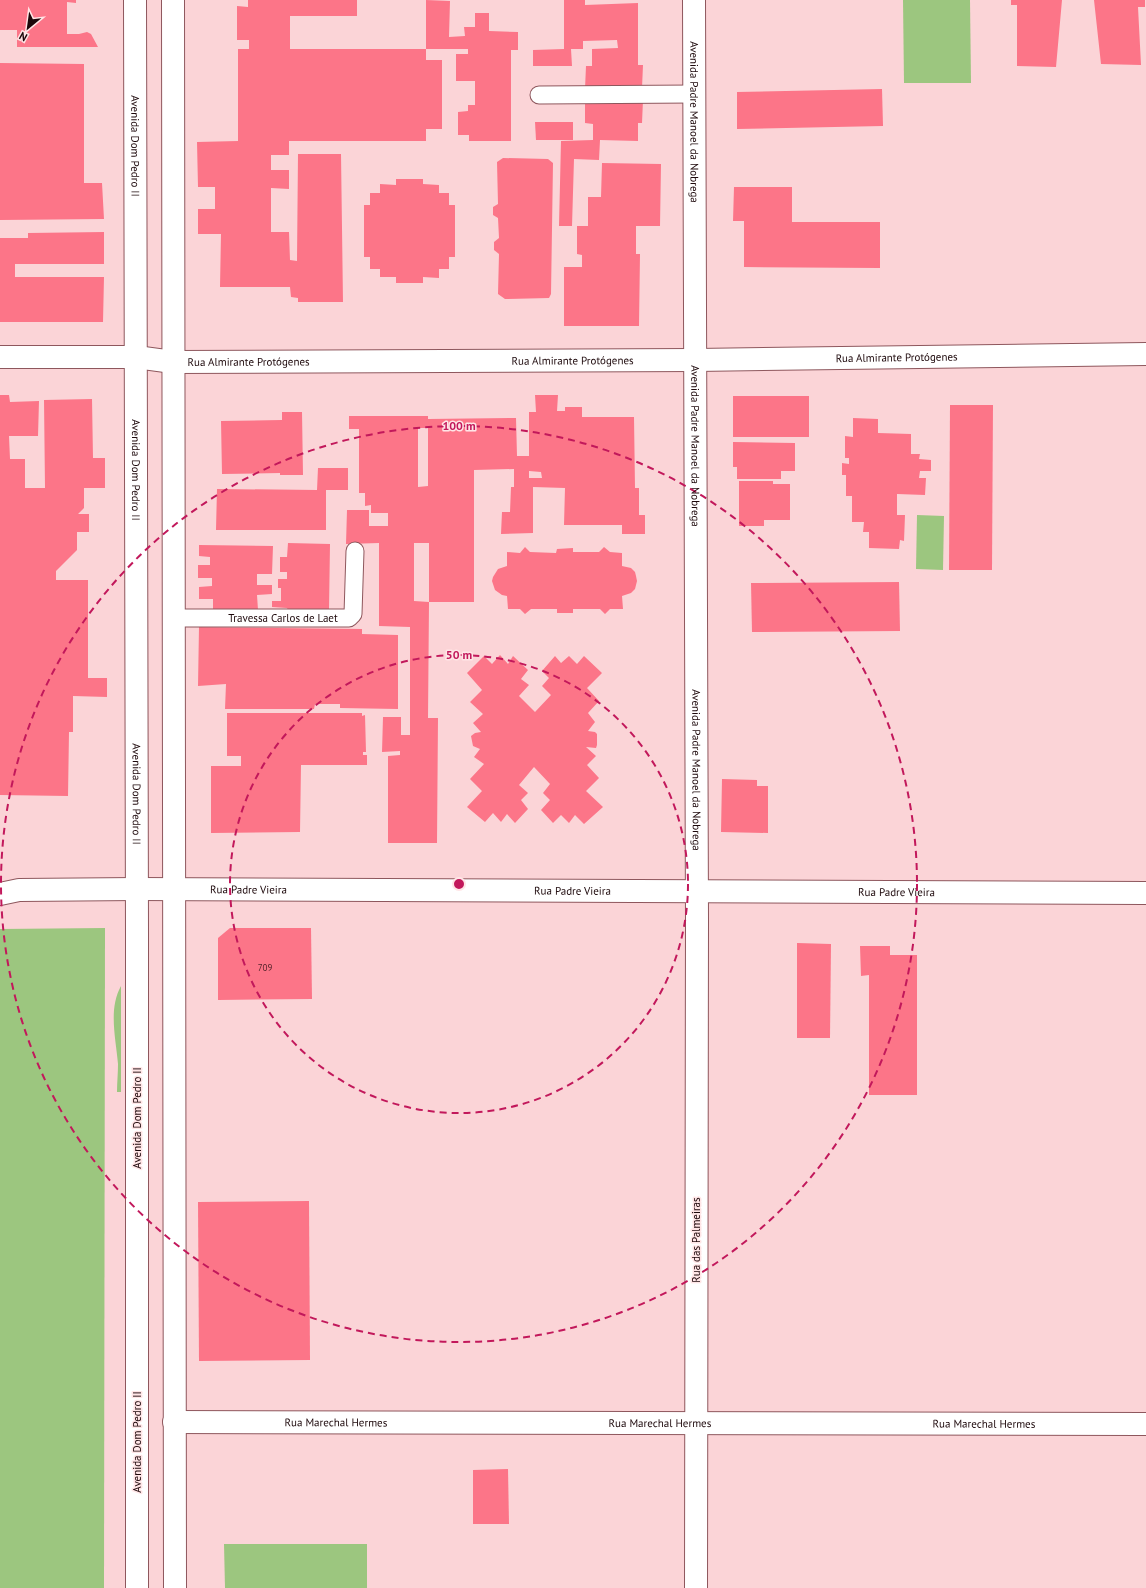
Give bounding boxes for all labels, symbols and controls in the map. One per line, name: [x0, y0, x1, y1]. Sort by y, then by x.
north arrow: [8, 8, 48, 48]
text: N: [17, 29, 30, 45]
street label: Avenida Padre Manoel da Nobrega: [687, 41, 702, 203]
street label: Avenida Dom Pedro II: [128, 95, 142, 197]
street label: Rua Almirante Protógenes: [836, 350, 958, 365]
street label: Rua Almirante Protógenes: [512, 353, 634, 368]
street label: Rua Almirante Protógenes: [188, 354, 310, 369]
street label: Avenida Padre Manoel da Nobrega: [688, 365, 703, 527]
text: 100 m: [442, 418, 476, 433]
street label: Avenida Dom Pedro II: [129, 419, 143, 521]
street label: Travessa Carlos de Laet: [228, 611, 338, 625]
text: 50 m: [446, 647, 472, 662]
street label: Avenida Padre Manoel da Nobrega: [689, 689, 704, 851]
street label: Avenida Dom Pedro II: [130, 743, 144, 845]
centre of rings: [452, 877, 466, 891]
street label: Rua Padre Vieira: [210, 882, 287, 897]
street label: Rua Padre Vieira: [534, 884, 611, 898]
street label: Rua Padre Vieira: [858, 885, 935, 899]
house number: 709: [258, 962, 272, 973]
street label: Avenida Dom Pedro II: [130, 1067, 144, 1169]
street label: Rua das Palmeiras: [689, 1197, 703, 1283]
street label: Avenida Dom Pedro II: [130, 1391, 144, 1493]
street label: Rua Marechal Hermes: [285, 1415, 388, 1429]
street label: Rua Marechal Hermes: [609, 1416, 712, 1430]
street label: Rua Marechal Hermes: [933, 1417, 1036, 1431]

